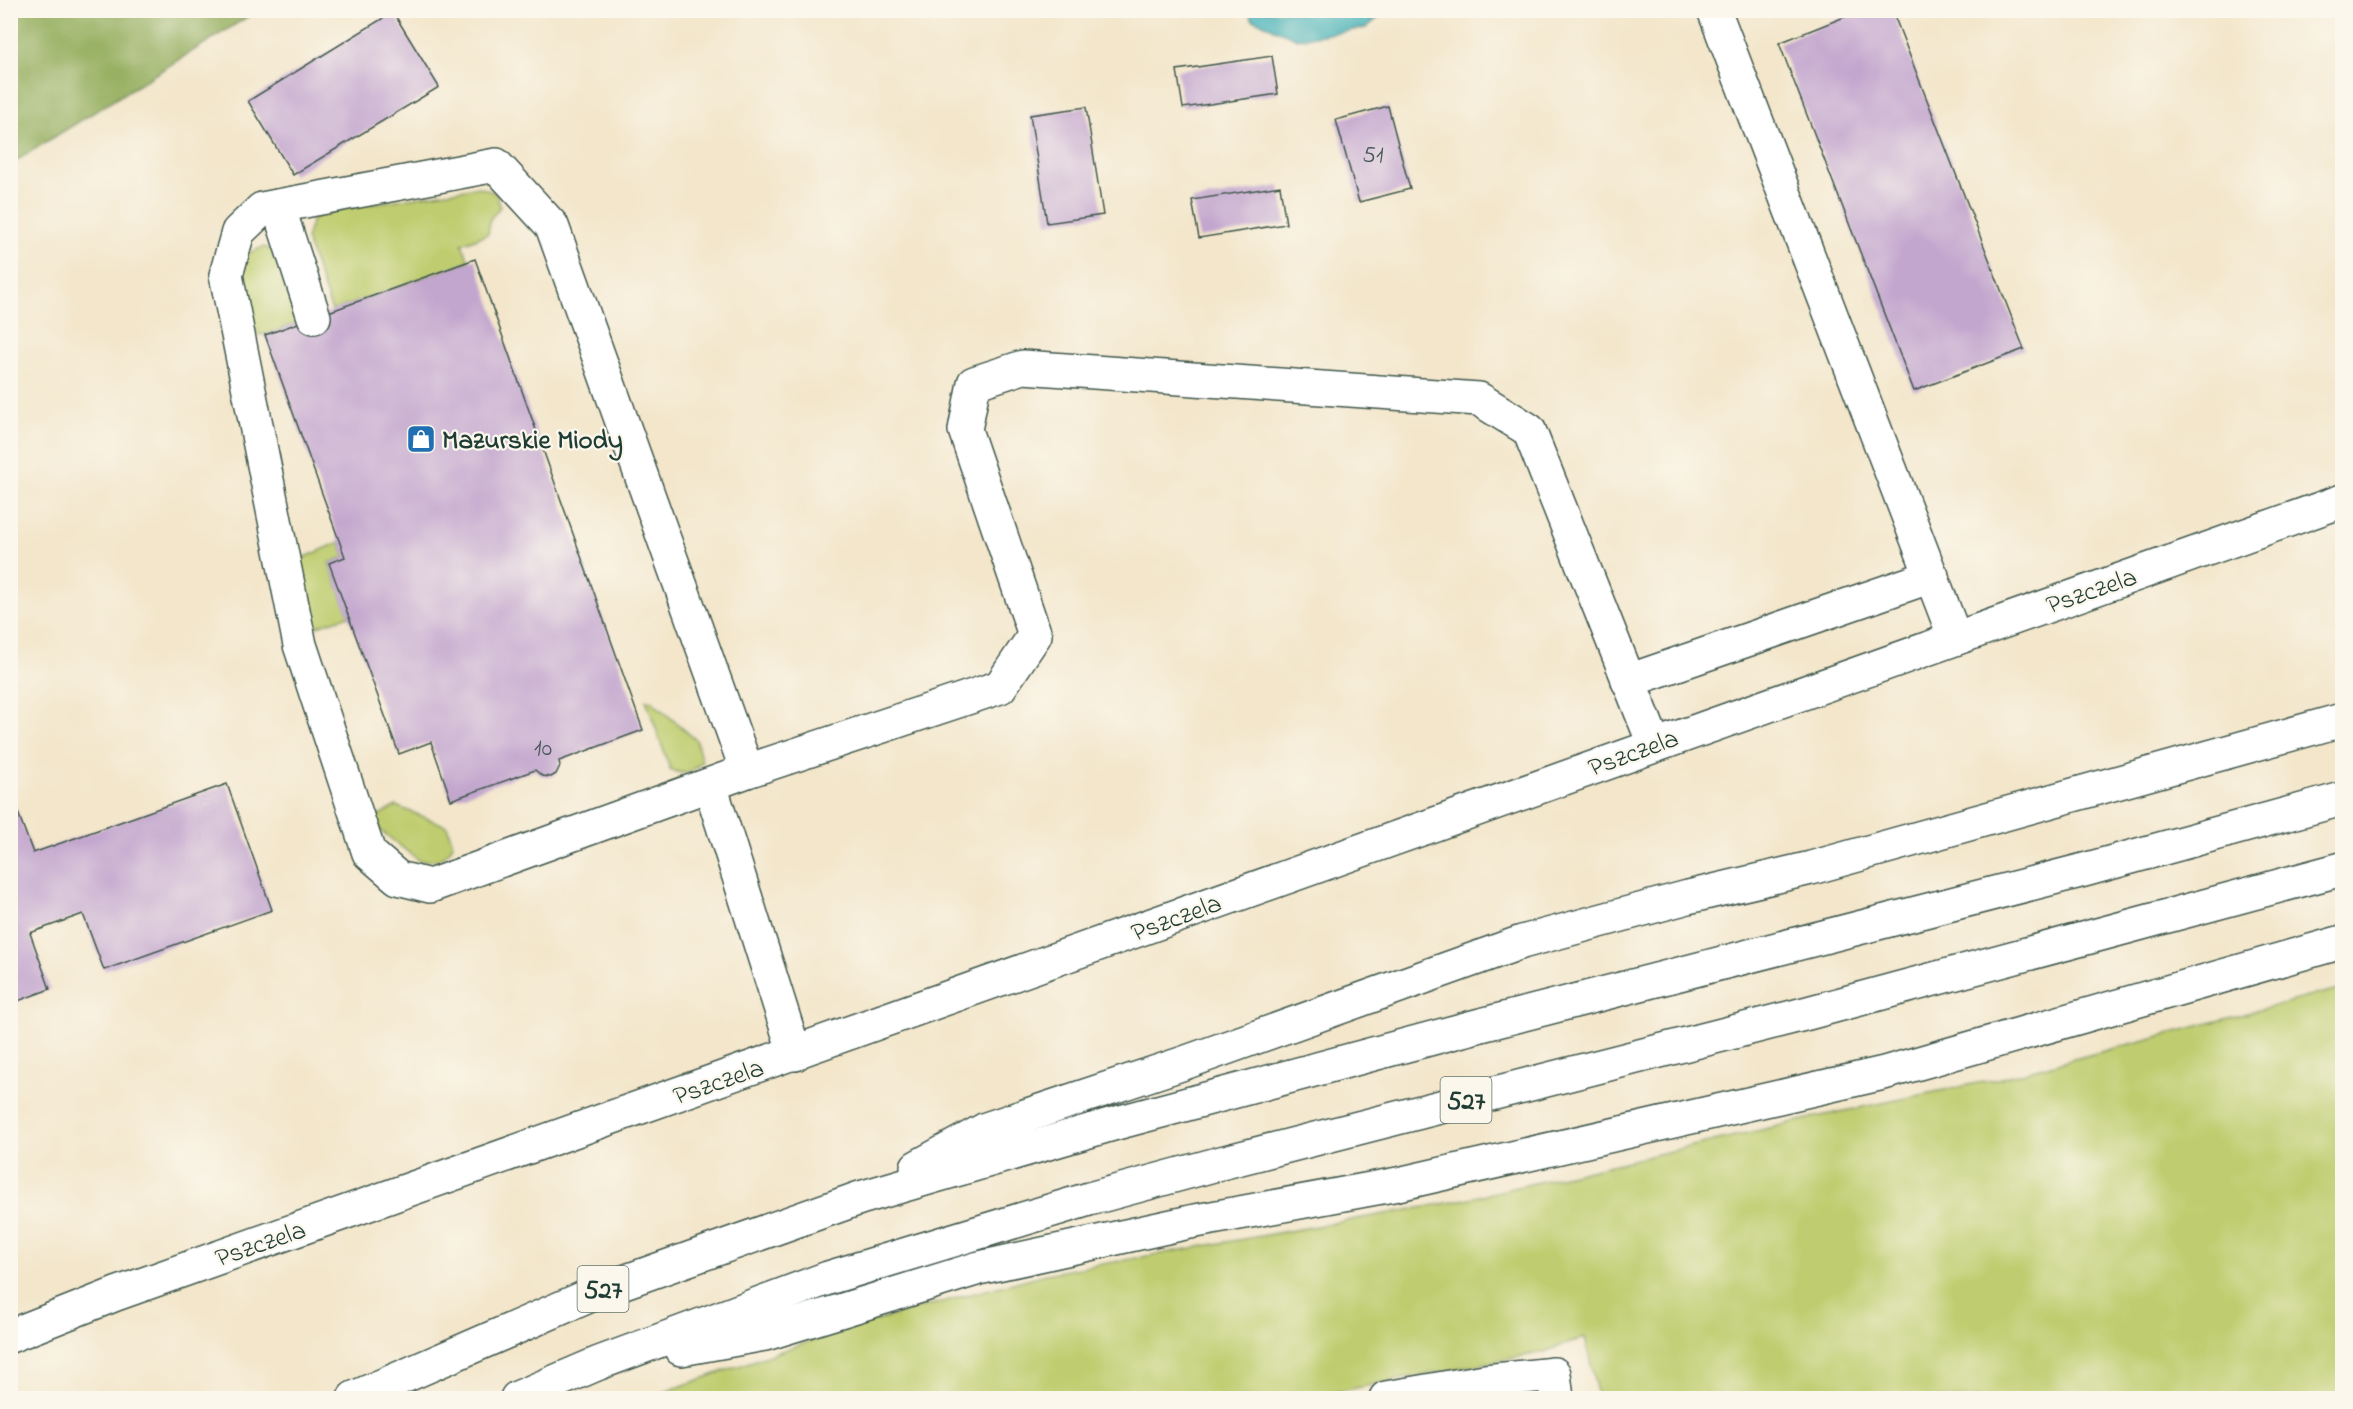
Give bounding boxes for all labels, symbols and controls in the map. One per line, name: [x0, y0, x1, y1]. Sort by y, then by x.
house number: 51: [1362, 139, 1384, 174]
place label: Mazurskie Miody: [442, 422, 623, 461]
shop icon: Mazurskie Miody: [405, 423, 437, 455]
street label: Pszczela: [2041, 559, 2142, 626]
street label: Pszczela: [1583, 720, 1684, 789]
house number: 10: [534, 732, 552, 767]
street label: Pszczela: [1126, 885, 1227, 954]
street label: Pszczela: [668, 1050, 769, 1117]
road number: 527: [1440, 1077, 1492, 1123]
street label: Pszczela: [210, 1212, 311, 1279]
road number: 527: [578, 1266, 628, 1312]

